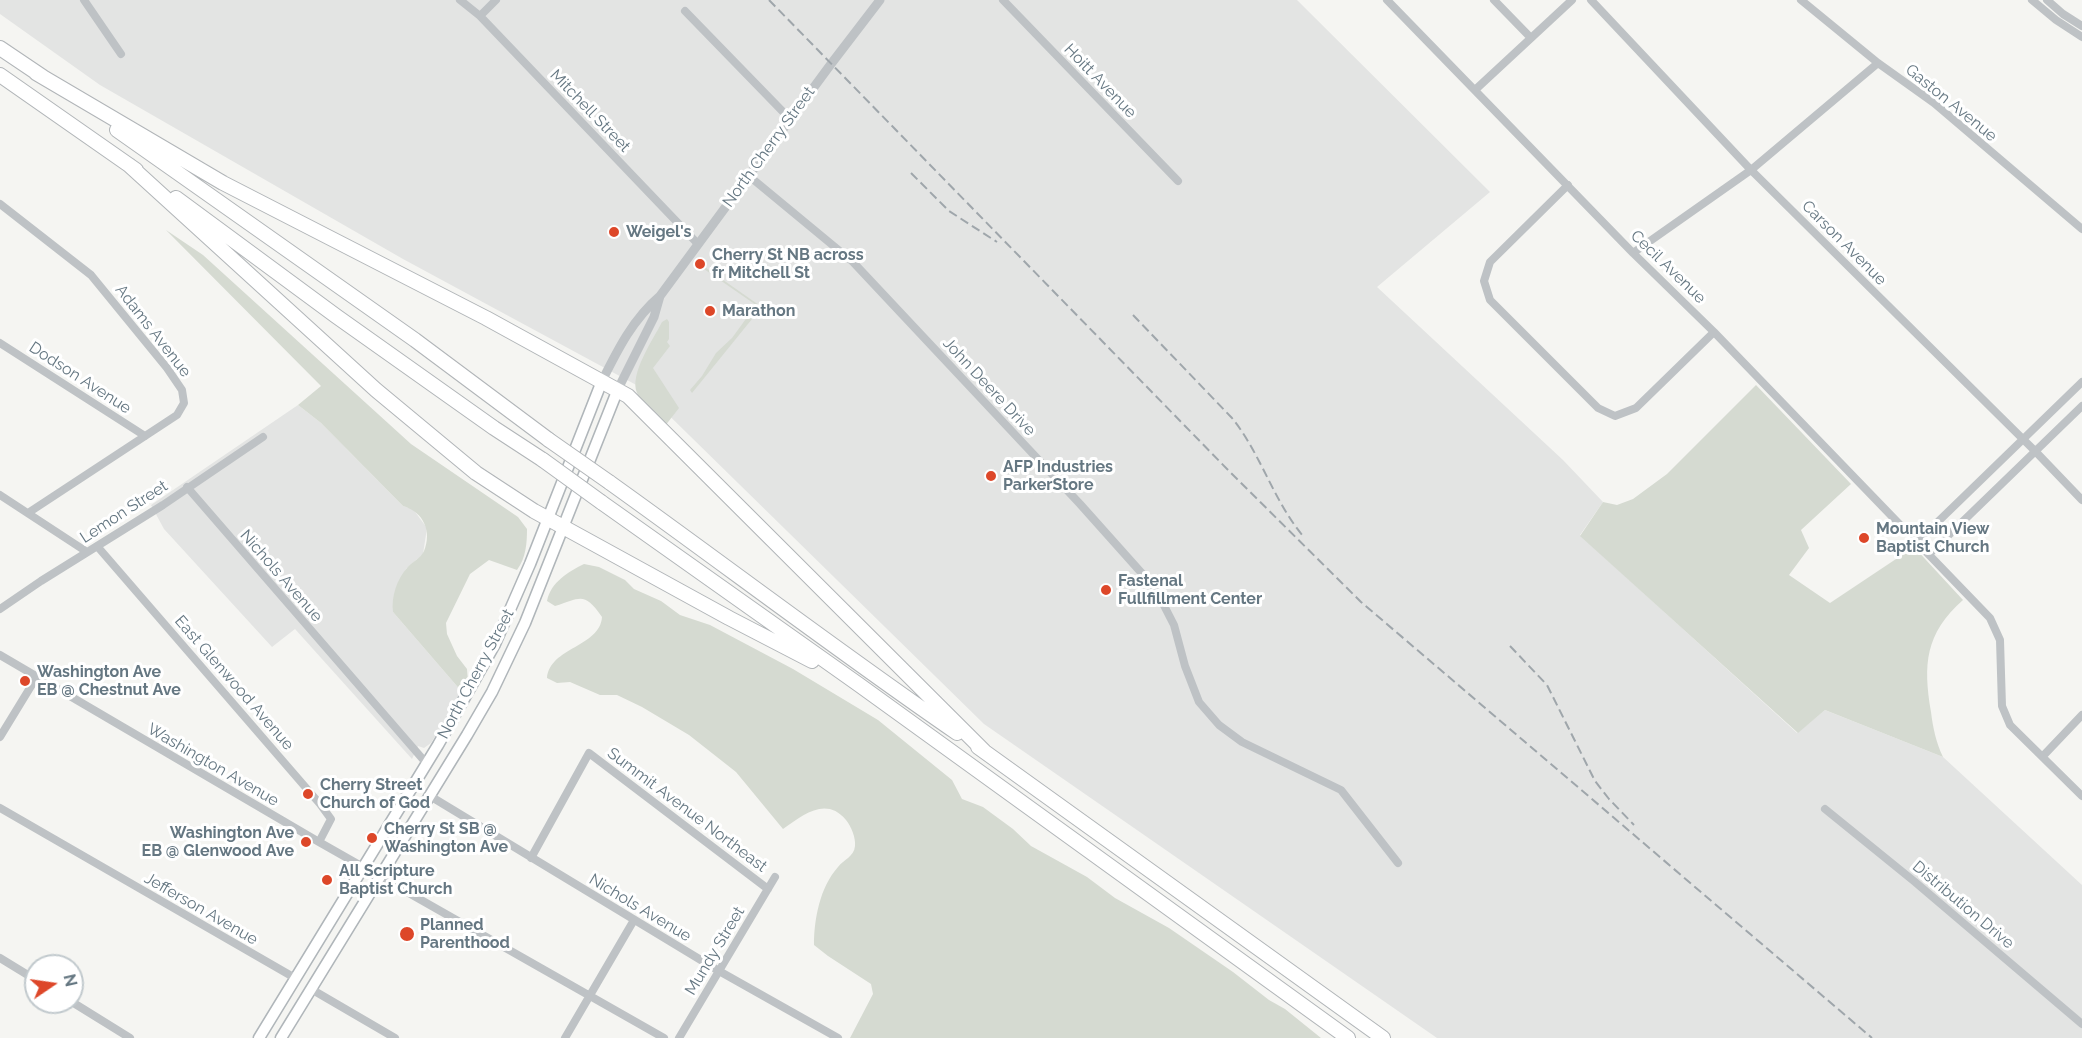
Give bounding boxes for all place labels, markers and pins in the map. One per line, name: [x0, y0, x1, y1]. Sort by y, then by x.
place label: Weigel's: [626, 222, 691, 242]
marker: Weigel's: [607, 225, 621, 239]
place label: Cherry St NB across fr Mitchell St: [712, 245, 864, 283]
marker: Cherry St NB across fr Mitchell St: [693, 257, 707, 271]
place label: Marathon: [722, 301, 795, 321]
marker: Marathon: [703, 304, 717, 318]
place label: AFP Industries ParkerStore: [1003, 457, 1113, 495]
marker: AFP Industries ParkerStore: [984, 469, 998, 483]
place label: Mountain View Baptist Church: [1876, 519, 1989, 557]
marker: Mountain View Baptist Church: [1857, 531, 1871, 545]
place label: Fastenal Fullfillment Center: [1118, 571, 1262, 609]
marker: Fastenal Fullfillment Center: [1099, 583, 1113, 597]
place label: Washington Ave EB @ Chestnut Ave: [37, 662, 181, 700]
marker: Washington Ave EB @ Chestnut Ave: [18, 674, 32, 688]
place label: Cherry Street Church of God: [320, 775, 430, 813]
marker: Cherry Street Church of God: [301, 787, 315, 801]
place label: Cherry St SB @ Washington Ave: [384, 819, 508, 857]
place label: Washington Ave EB @ Glenwood Ave: [142, 823, 294, 861]
marker: Cherry St SB @ Washington Ave: [365, 831, 379, 845]
marker: Washington Ave EB @ Glenwood Ave: [299, 835, 313, 849]
place label: All Scripture Baptist Church: [339, 861, 452, 899]
marker: All Scripture Baptist Church: [320, 873, 334, 887]
place label: Planned Parenthood: [420, 915, 510, 953]
marker: Planned Parenthood: [398, 925, 416, 943]

